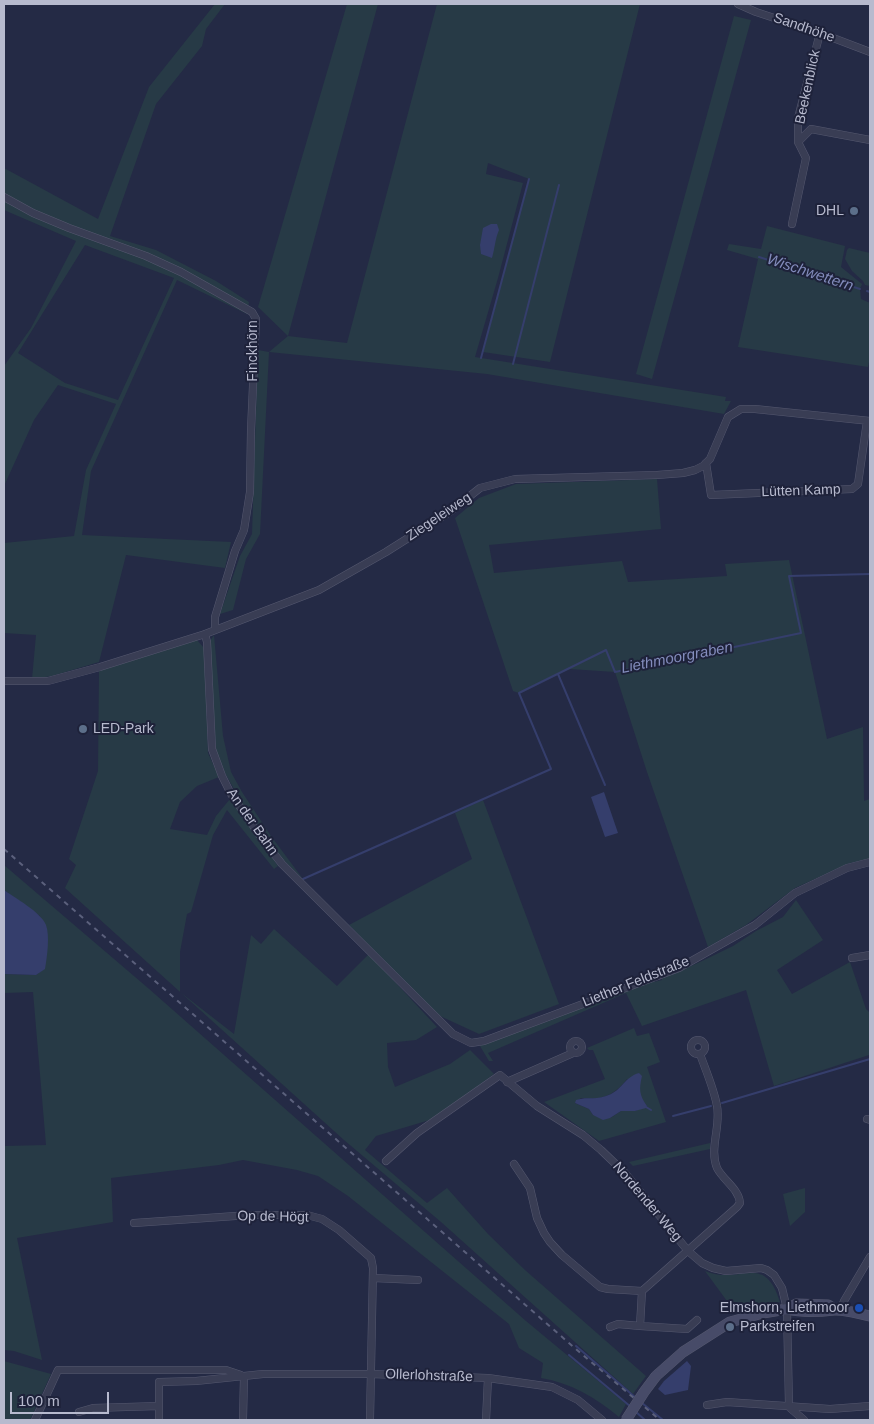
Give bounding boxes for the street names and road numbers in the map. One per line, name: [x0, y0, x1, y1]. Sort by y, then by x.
street label: Sandhöhe: [771, 10, 837, 46]
street label: Beekenblick: [792, 48, 824, 126]
street label: Finckhörn: [245, 320, 261, 382]
street label: Lütten Kamp: [761, 481, 841, 501]
street label: Ziegeleiweg: [403, 489, 475, 545]
street label: An der Bahn: [223, 785, 281, 859]
street label: Liether Feldstraße: [580, 953, 692, 1011]
street label: Nordender Weg: [609, 1159, 685, 1245]
street label: Op de Högt: [237, 1208, 309, 1226]
street label: Ollerlohstraße: [385, 1366, 473, 1386]

